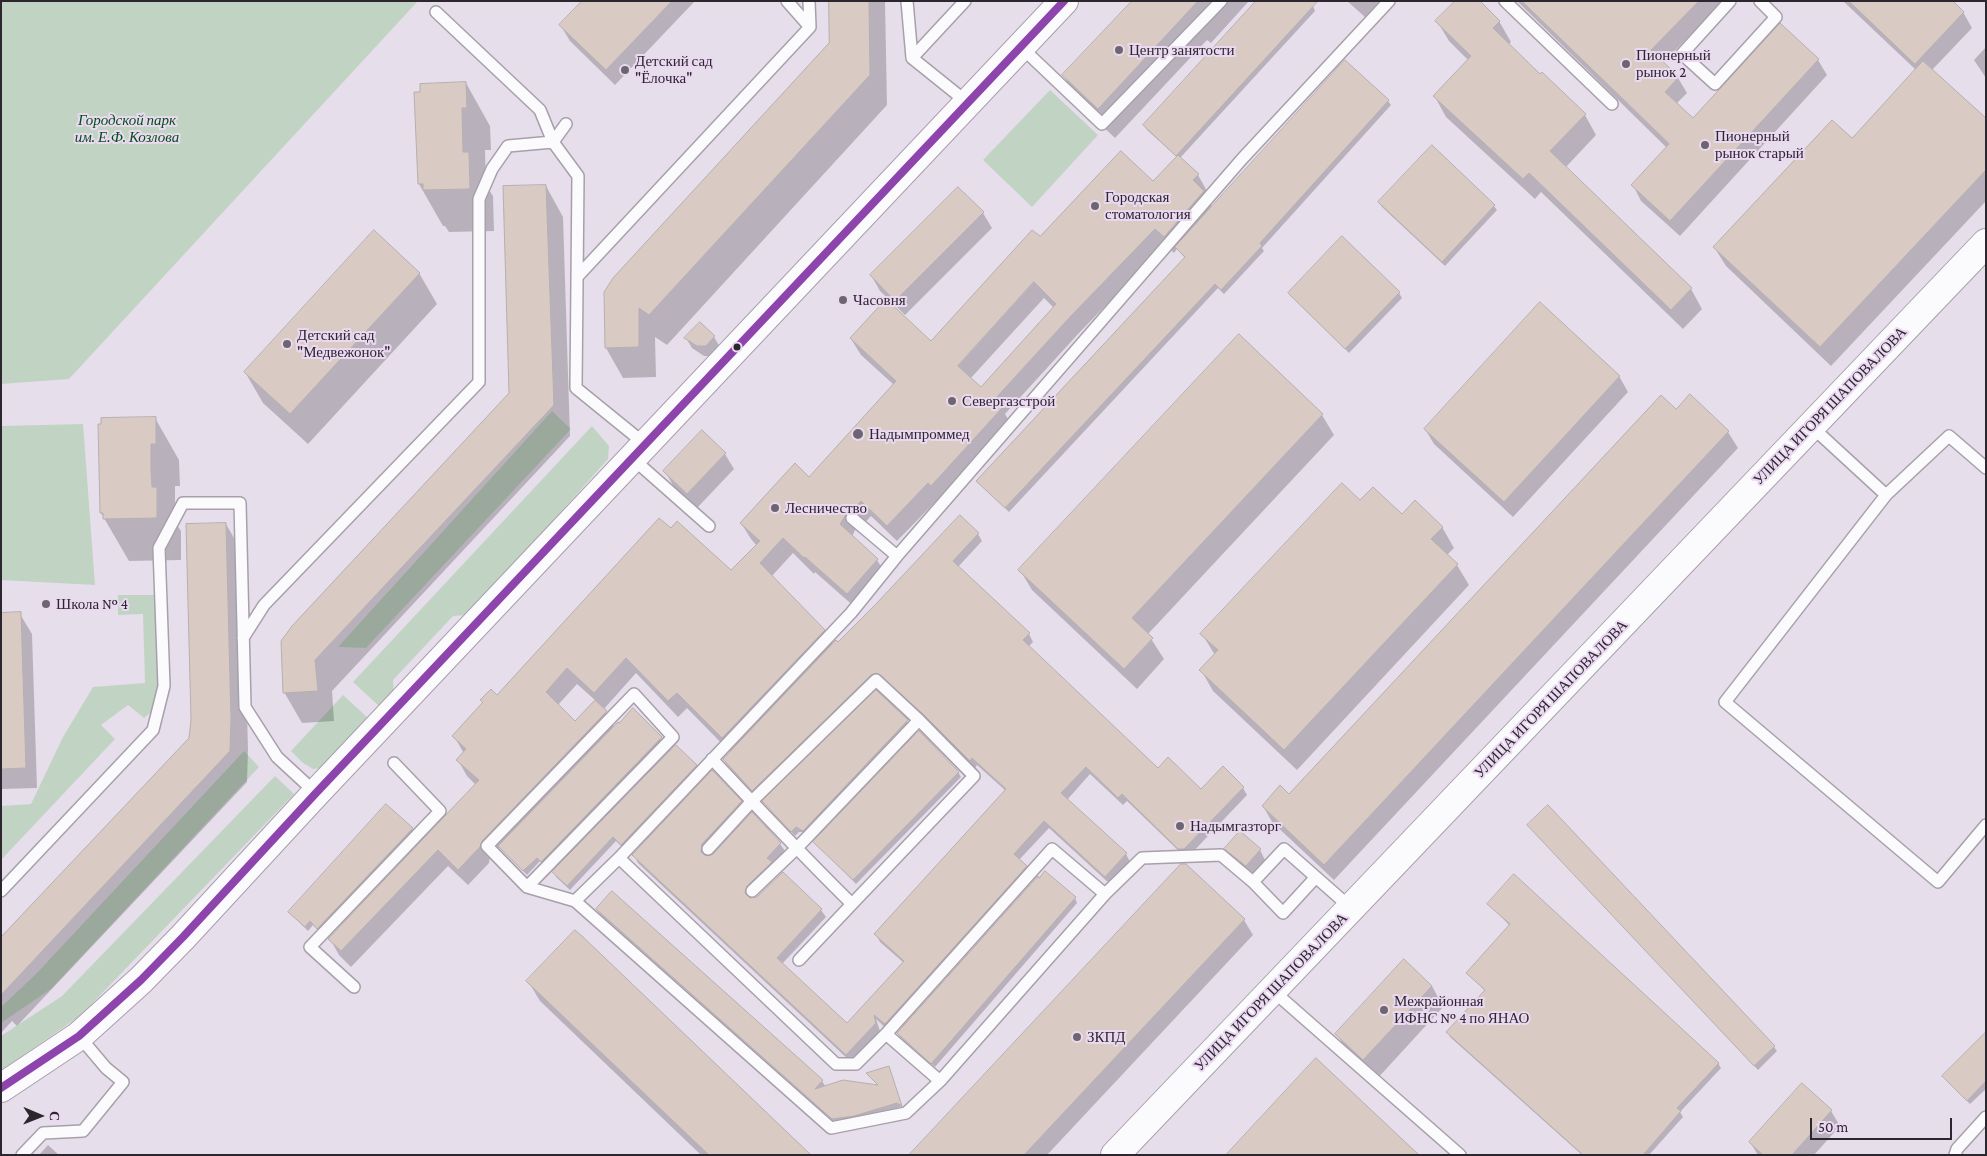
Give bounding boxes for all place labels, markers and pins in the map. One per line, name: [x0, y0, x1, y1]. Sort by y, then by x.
place label: Центр занятости: [1129, 41, 1235, 59]
marker: Центр занятости: [1113, 44, 1125, 56]
place label: Пионерный рынок 2: [1636, 46, 1711, 81]
place label: Детский сад "Ёлочка": [635, 52, 713, 87]
marker: Пионерный рынок 2: [1620, 58, 1632, 70]
marker: Детский сад "Ёлочка": [619, 64, 631, 76]
place label: Пионерный рынок старый: [1715, 127, 1804, 162]
marker: Пионерный рынок старый: [1699, 139, 1711, 151]
place label: Городская стоматология: [1105, 188, 1191, 223]
marker: Городская стоматология: [1089, 200, 1101, 212]
place label: Часовня: [853, 291, 906, 309]
marker: Часовня: [837, 294, 849, 306]
place label: Детский сад "Медвежонок": [297, 326, 390, 361]
marker: Детский сад "Медвежонок": [281, 338, 293, 350]
unlabelled marker: [732, 342, 742, 352]
place label: Севергазстрой: [962, 392, 1055, 410]
marker: Севергазстрой: [946, 395, 958, 407]
place label: Надымпроммед: [869, 425, 970, 443]
marker: Надымпроммед: [851, 427, 865, 441]
place label: Лесничество: [785, 499, 867, 517]
marker: Лесничество: [769, 502, 781, 514]
place label: Школа № 4: [56, 595, 128, 613]
marker: Школа № 4: [40, 598, 52, 610]
place label: Надымгазторг: [1190, 817, 1281, 835]
marker: Надымгазторг: [1174, 820, 1186, 832]
place label: Межрайонная ИФНС № 4 по ЯНАО: [1394, 992, 1529, 1027]
marker: Межрайонная ИФНС № 4 по ЯНАО: [1378, 1004, 1390, 1016]
place label: ЗКПД: [1087, 1028, 1126, 1046]
marker: ЗКПД: [1071, 1031, 1083, 1043]

